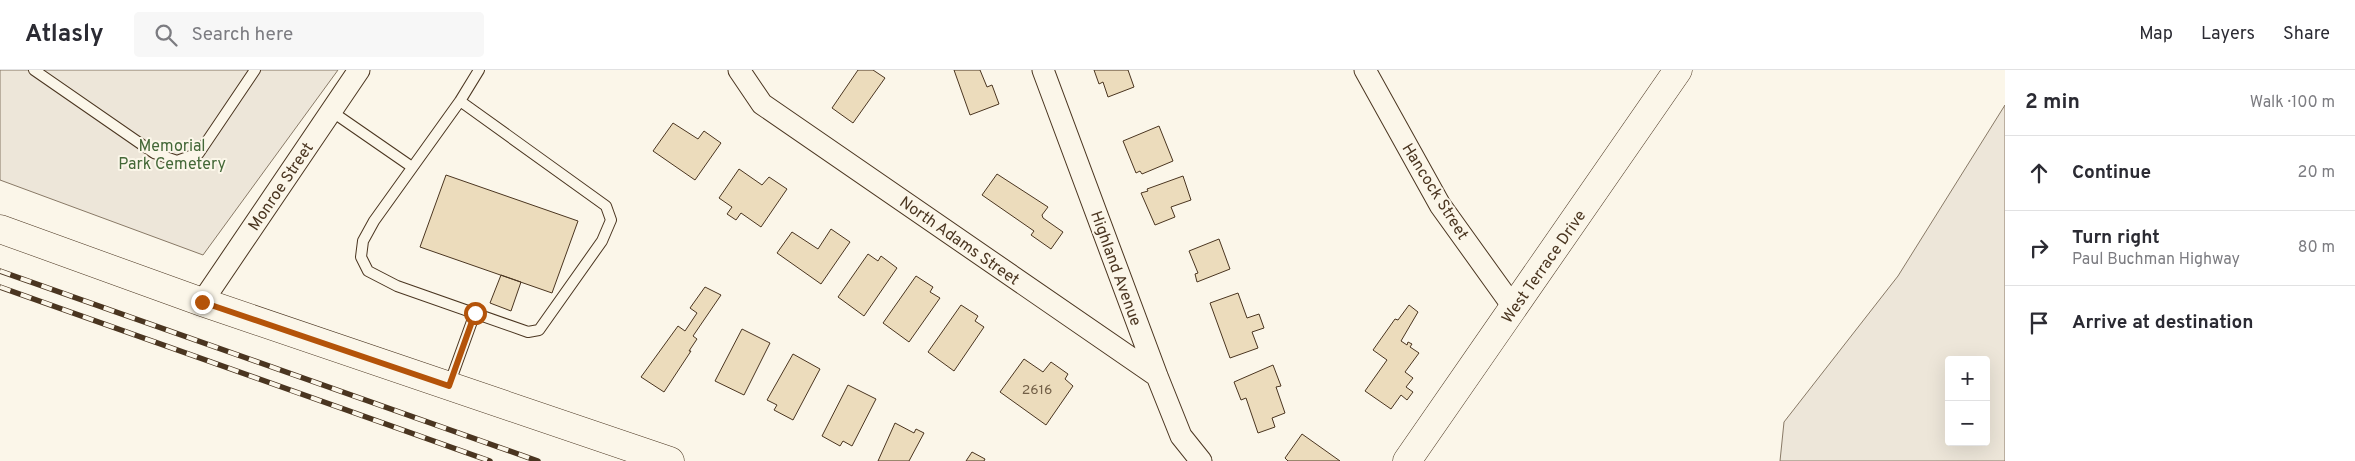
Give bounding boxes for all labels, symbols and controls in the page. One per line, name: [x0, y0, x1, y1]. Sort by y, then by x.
search box: [134, 12, 484, 57]
text: Atlasly: [25, 20, 104, 50]
icon: search: [152, 21, 180, 49]
text: Search here: [192, 23, 293, 47]
text: Map: [2139, 23, 2173, 46]
text: Layers: [2201, 23, 2255, 46]
text: Share: [2283, 23, 2330, 46]
text: 2 min: [2025, 89, 2080, 116]
text: Walk · 100 m: [2250, 93, 2335, 113]
park label: Memorial Park Cemetery: [118, 137, 226, 175]
street label: Monroe Street: [245, 139, 319, 235]
street label: Hancock Street: [1397, 140, 1472, 244]
icon: ahead: [2025, 159, 2053, 187]
text: Continue: [2072, 161, 2151, 185]
text: 20 m: [2298, 163, 2335, 183]
street label: North Adams Street: [895, 193, 1023, 290]
street label: West Terrace Drive: [1498, 207, 1591, 328]
street label: Highland Avenue: [1085, 208, 1145, 329]
text: Turn right: [2072, 226, 2160, 250]
icon: right: [2025, 234, 2053, 262]
text: 80 m: [2298, 238, 2335, 258]
text: Paul Buchman Highway: [2072, 250, 2240, 270]
route end: [191, 291, 214, 314]
route start: [464, 302, 487, 325]
icon: arrive: [2025, 309, 2053, 337]
text: Arrive at destination: [2072, 311, 2253, 335]
map controls: [1945, 356, 1990, 446]
button: +: [1945, 356, 1990, 401]
house number: 2616: [1022, 382, 1052, 399]
button: −: [1945, 401, 1990, 446]

